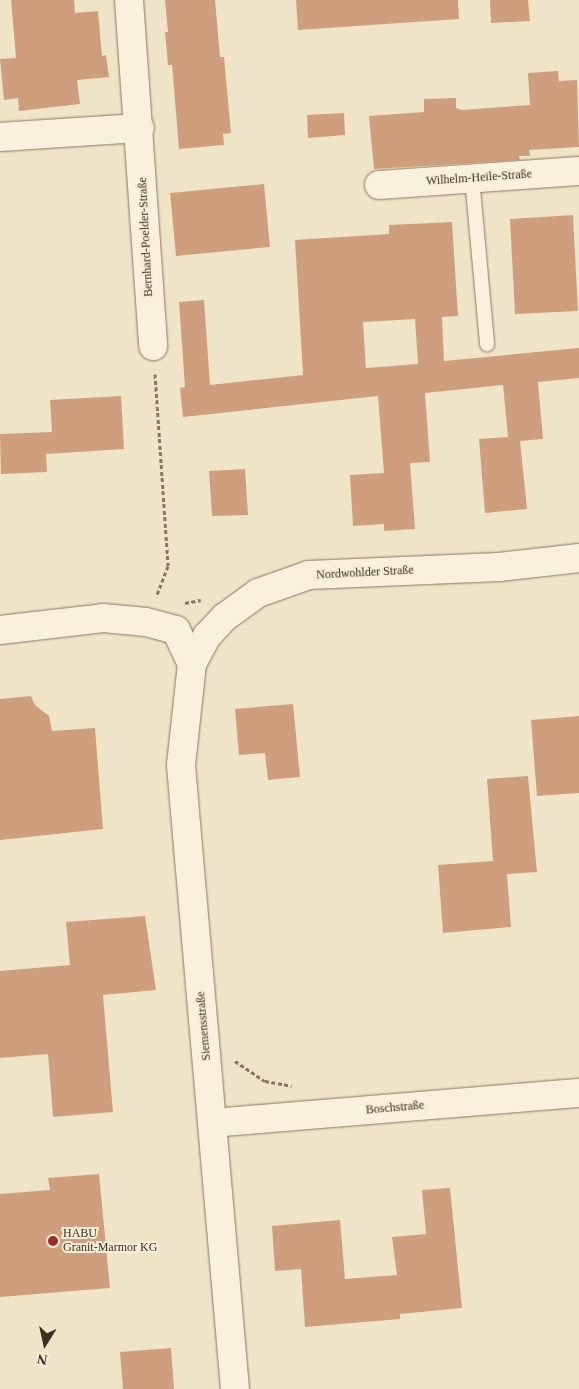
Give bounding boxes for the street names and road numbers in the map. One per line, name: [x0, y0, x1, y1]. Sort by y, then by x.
street label: Wilhelm-Heile-Straße: [426, 167, 532, 189]
street label: Bernhard-Poelder-Straße: [136, 177, 156, 297]
street label: Nordwohlder Straße: [316, 563, 414, 583]
street label: Siemensstraße: [194, 991, 214, 1061]
street label: Boschstraße: [365, 1098, 425, 1118]

